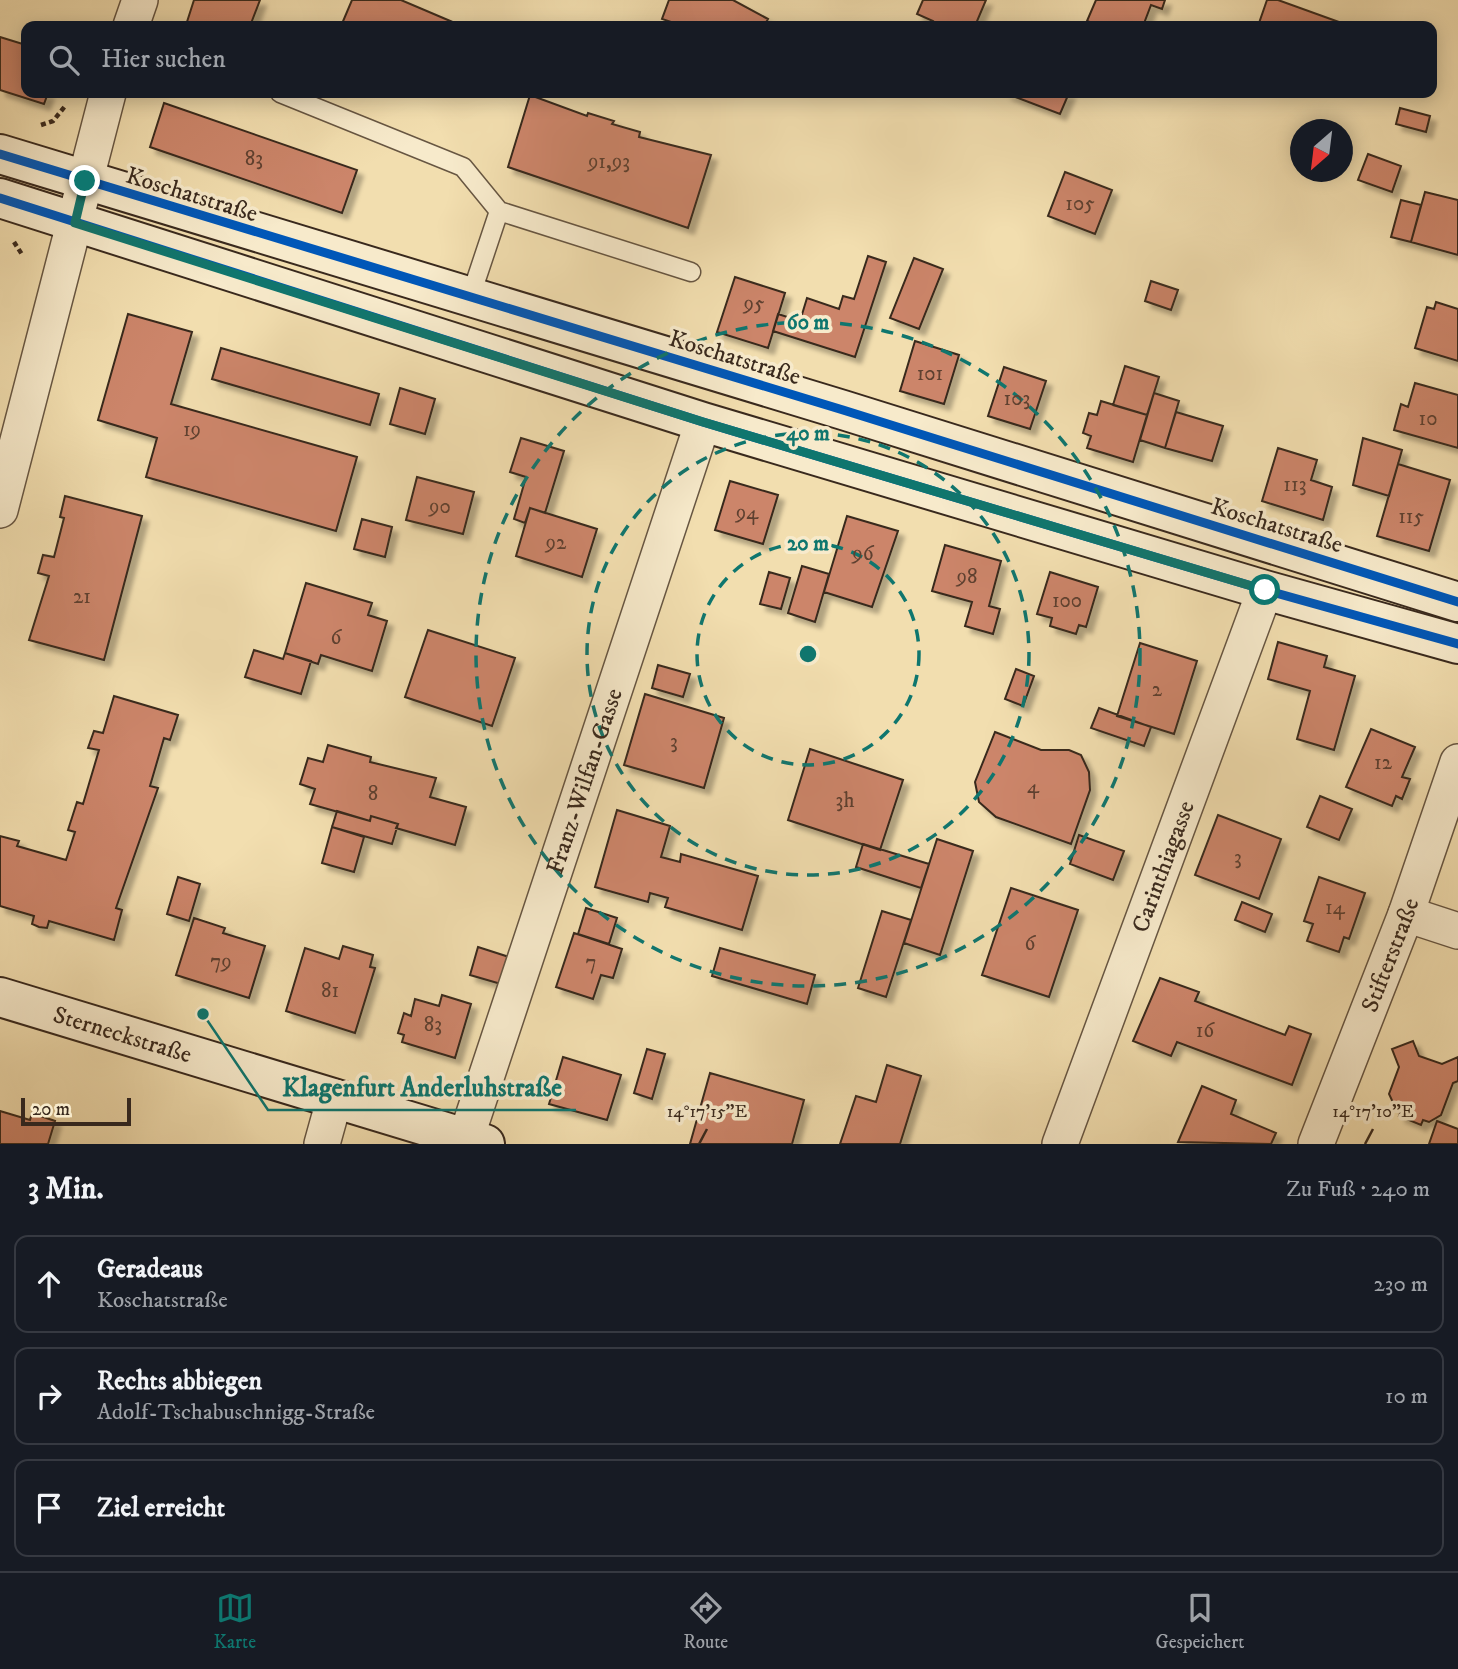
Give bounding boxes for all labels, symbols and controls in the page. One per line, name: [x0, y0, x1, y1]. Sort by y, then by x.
search box: [21, 21, 1437, 98]
icon: search: [45, 41, 83, 79]
text: Hier suchen: [101, 43, 226, 76]
north arrow: [1290, 119, 1353, 182]
house number: 83: [245, 146, 263, 172]
house number: 91,93: [587, 149, 630, 175]
street label: Koschatstraße: [122, 161, 261, 229]
route end: [69, 165, 100, 196]
house number: 105: [1065, 191, 1095, 217]
house number: 95: [743, 291, 764, 317]
text: 60 m: [787, 310, 829, 336]
street label: Koschatstraße: [665, 324, 804, 392]
house number: 101: [917, 361, 943, 387]
house number: 103: [1004, 386, 1030, 412]
house number: 10: [1419, 406, 1437, 432]
house number: 19: [183, 417, 201, 443]
text: 40 m: [786, 421, 830, 447]
house number: 113: [1283, 472, 1307, 498]
street label: Koschatstraße: [1207, 492, 1346, 560]
house number: 90: [428, 494, 451, 520]
house number: 94: [735, 500, 759, 526]
house number: 115: [1398, 504, 1424, 530]
house number: 92: [545, 530, 567, 556]
text: 20 m: [787, 531, 829, 557]
house number: 96: [851, 541, 875, 567]
house number: 98: [956, 564, 978, 590]
route start: [1249, 574, 1280, 605]
house number: 21: [73, 584, 91, 610]
house number: 100: [1052, 588, 1082, 614]
house number: 6: [331, 625, 343, 651]
centre of rings: [796, 642, 820, 666]
house number: 2: [1152, 677, 1163, 703]
street label: Franz-Wilfan-Gasse: [540, 685, 630, 878]
house number: 3: [670, 729, 678, 755]
house number: 12: [1374, 750, 1393, 776]
house number: 4: [1027, 774, 1040, 800]
house number: 8: [368, 781, 378, 807]
house number: 3h: [836, 788, 854, 814]
street label: Carinthiagasse: [1126, 797, 1202, 937]
house number: 3: [1234, 845, 1242, 871]
street label: Stifterstraße: [1355, 894, 1426, 1017]
house number: 14: [1325, 895, 1346, 921]
house number: 6: [1025, 931, 1037, 957]
house number: 79: [210, 949, 232, 975]
house number: 7: [585, 950, 597, 976]
house number: 81: [321, 978, 339, 1004]
street label: Sterneckstraße: [49, 1000, 195, 1070]
house number: 83: [424, 1012, 442, 1038]
house number: 16: [1196, 1018, 1215, 1044]
callout: Klagenfurt Anderluhstraße: [268, 1063, 576, 1110]
text: Klagenfurt Anderluhstraße: [282, 1072, 562, 1105]
scale bar: [21, 1095, 131, 1127]
text: 20 m: [32, 1098, 70, 1121]
text: 14°17'15"E: [667, 1101, 748, 1123]
text: 14°17'10"E: [1332, 1101, 1414, 1123]
text: 3 Min.: [28, 1171, 104, 1208]
text: Zu Fuß · 240 m: [1286, 1175, 1430, 1204]
text: Geradeaus: [97, 1253, 203, 1286]
icon: ahead: [30, 1265, 68, 1303]
text: 230 m: [1374, 1270, 1428, 1299]
text: Koschatstraße: [97, 1286, 228, 1315]
text: Rechts abbiegen: [97, 1365, 262, 1398]
icon: right: [30, 1377, 68, 1415]
text: 10 m: [1385, 1382, 1428, 1411]
text: Adolf-Tschabuschnigg-Straße: [97, 1398, 375, 1427]
icon: arrive: [30, 1489, 68, 1527]
text: Ziel erreicht: [97, 1492, 225, 1525]
tab: Karte: [214, 1589, 256, 1654]
tab: Route: [683, 1589, 728, 1654]
tab: Gespeichert: [1155, 1589, 1244, 1654]

